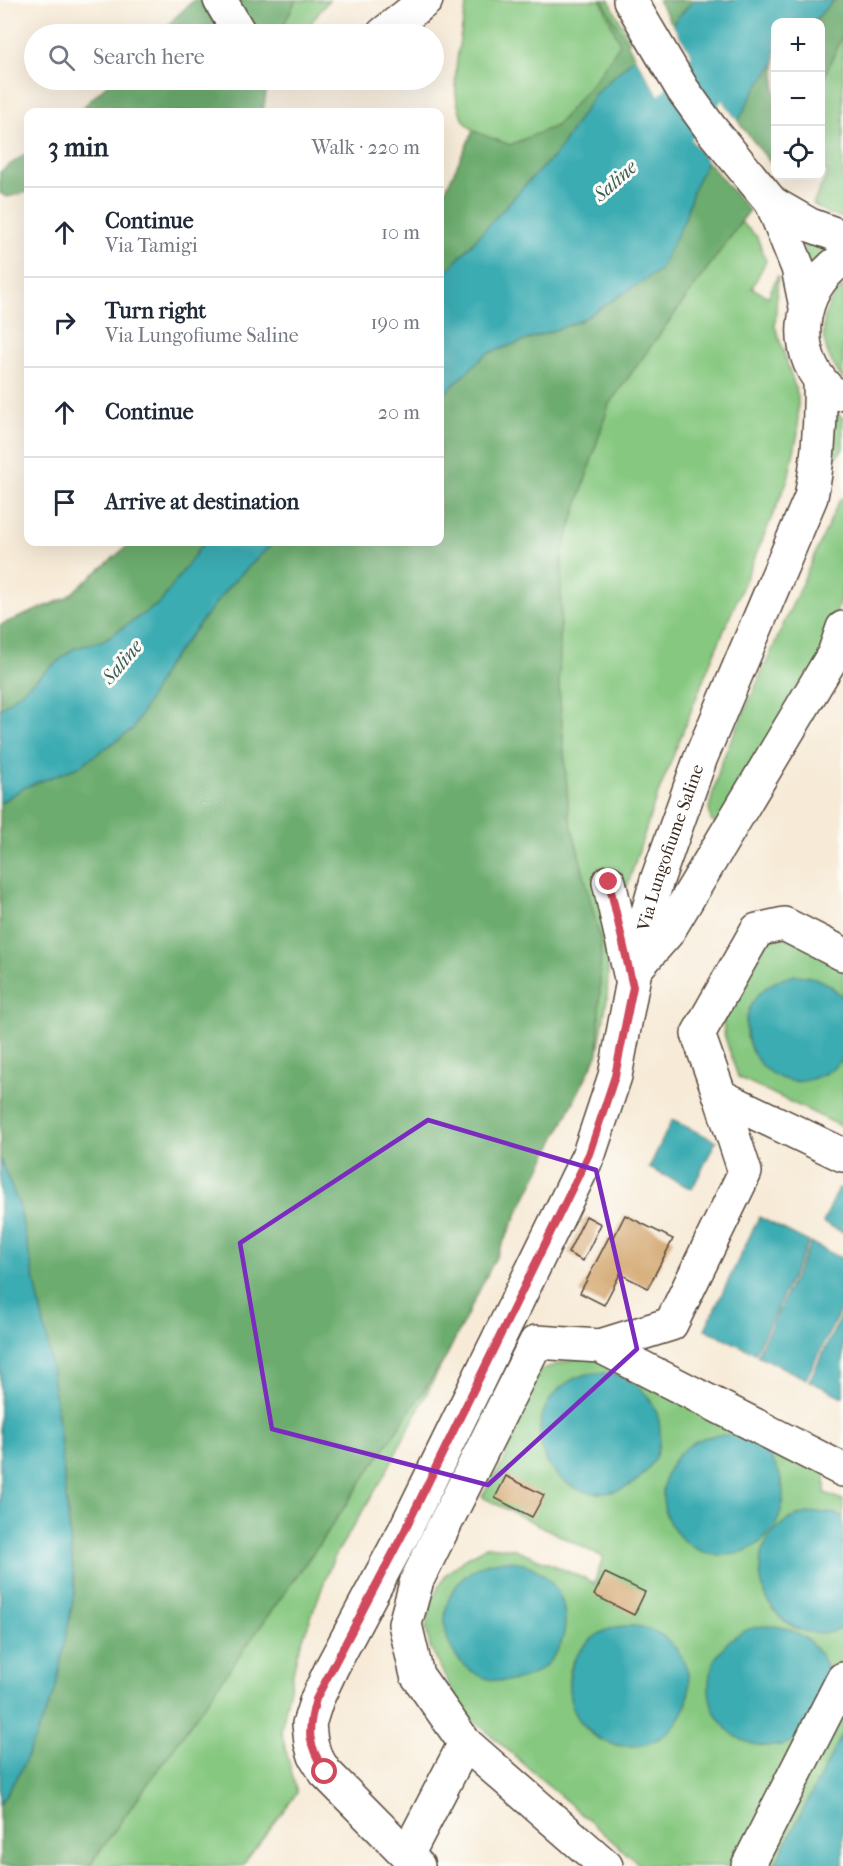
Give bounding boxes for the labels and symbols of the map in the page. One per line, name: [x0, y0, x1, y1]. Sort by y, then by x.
water label: Saline: [588, 155, 642, 207]
water label: Saline: [96, 635, 148, 689]
street label: Via Lungofiume Saline: [632, 761, 708, 934]
route end: [595, 868, 621, 894]
route start: [311, 1758, 337, 1784]

